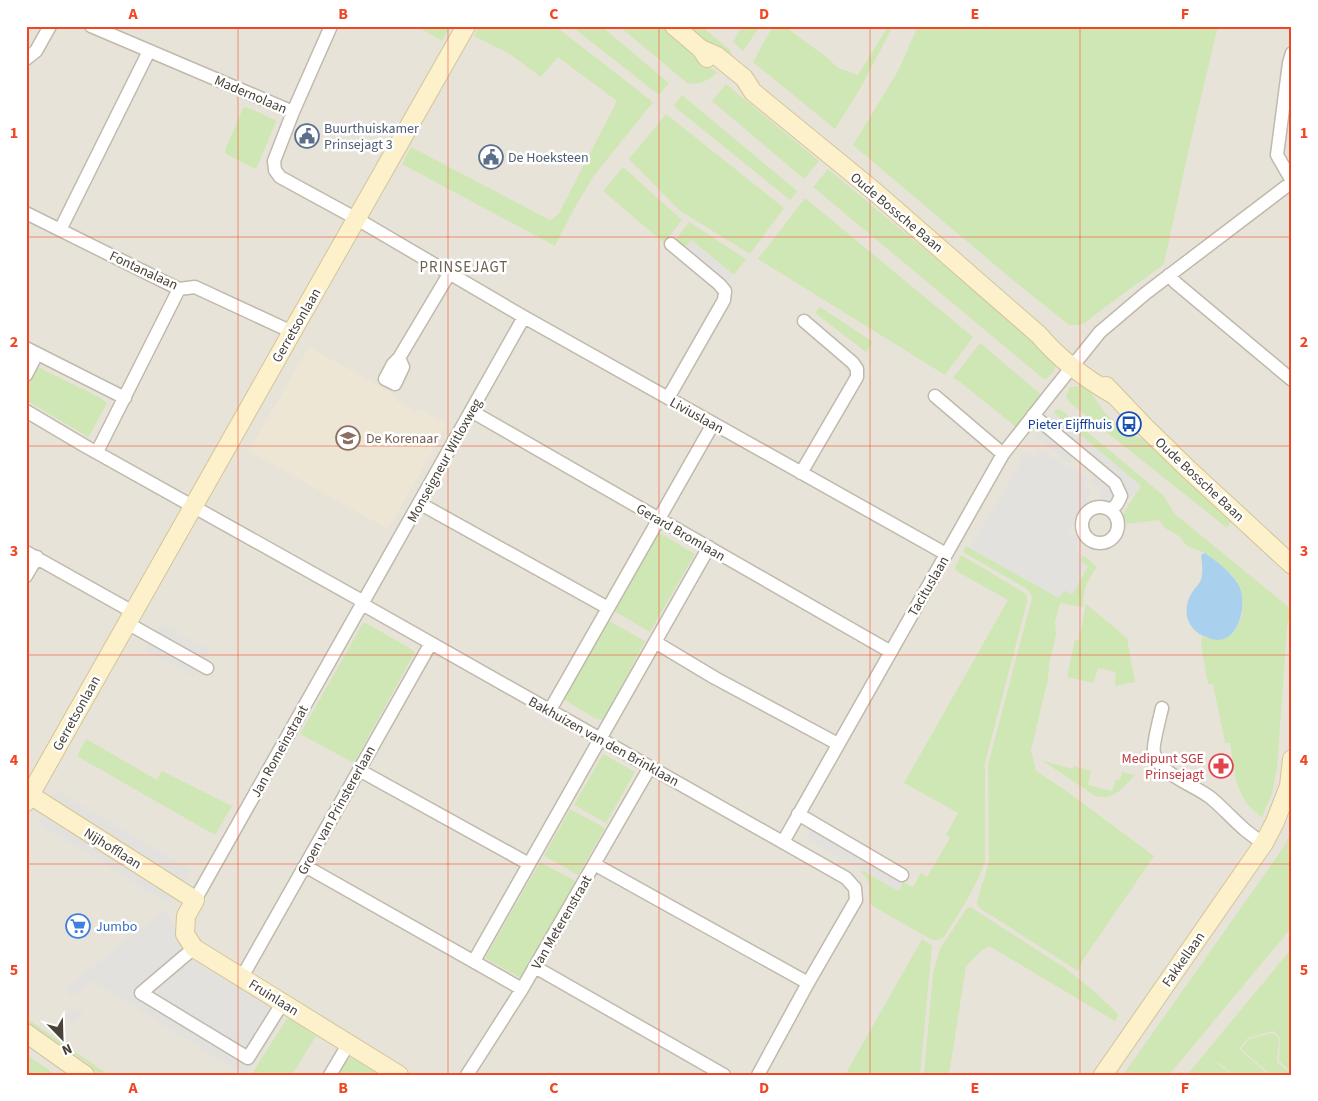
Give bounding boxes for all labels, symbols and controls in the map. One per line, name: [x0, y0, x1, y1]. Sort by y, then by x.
text: A: [127, 3, 138, 25]
text: B: [338, 3, 348, 25]
text: C: [549, 3, 559, 25]
text: D: [759, 3, 769, 25]
text: E: [971, 3, 979, 25]
text: F: [1181, 3, 1189, 25]
street label: Madernolaan: [211, 71, 290, 119]
place label: Buurthuiskamer Prinsejagt 3: [324, 119, 419, 155]
text: 1: [10, 122, 18, 144]
text: 1: [1300, 122, 1308, 144]
public building icon: Buurthuiskamer Prinsejagt 3: [294, 123, 320, 149]
public building icon: De Hoeksteen: [478, 144, 504, 170]
place label: De Hoeksteen: [508, 148, 589, 168]
street label: Oude Bossche Baan: [846, 168, 947, 258]
street label: Fontanalaan: [106, 246, 181, 296]
district label: PRINSEJAGT: [420, 257, 508, 278]
street label: Gerretsonlaan: [267, 285, 326, 366]
text: 2: [10, 331, 18, 353]
text: 2: [1300, 331, 1308, 353]
street label: Liviuslaan: [666, 393, 727, 439]
street label: Monseigneur Witloxweg: [402, 395, 487, 526]
bus stop icon: Pieter Eijffhuis: [1116, 411, 1142, 437]
place label: Pieter Eijffhuis: [1028, 415, 1112, 435]
school or university icon: De Korenaar: [335, 425, 361, 451]
place label: De Korenaar: [366, 429, 438, 449]
street label: Oude Bossche Baan: [1150, 433, 1248, 526]
street label: Gerard Bromlaan: [632, 499, 729, 567]
text: 3: [10, 540, 18, 562]
text: 3: [1300, 540, 1308, 562]
street label: Tacituslaan: [903, 553, 954, 620]
street label: Gerretsonlaan: [48, 672, 106, 755]
street label: Bakhuizen van den Brinklaan: [525, 692, 682, 792]
street label: Jan Romeinstraat: [246, 701, 314, 801]
street label: Groen van Prinstererlaan: [293, 742, 381, 879]
text: 4: [10, 749, 19, 771]
place label: Medipunt SGE Prinsejagt: [1122, 749, 1204, 785]
text: 4: [1300, 749, 1309, 771]
pharmacy icon: Medipunt SGE Prinsejagt: [1208, 753, 1234, 779]
street label: Nijhofflaan: [80, 823, 145, 874]
street label: Van Meterenstraat: [527, 872, 597, 973]
supermarket icon: Jumbo: [65, 913, 91, 939]
place label: Jumbo: [96, 917, 137, 937]
street label: Fakkellaan: [1158, 928, 1210, 991]
text: 5: [10, 959, 18, 981]
text: 5: [1300, 959, 1308, 981]
street label: Fruinlaan: [245, 975, 302, 1021]
north arrow: [38, 1014, 88, 1064]
text: N: [58, 1038, 75, 1060]
text: A: [127, 1077, 138, 1099]
text: B: [338, 1077, 348, 1099]
text: C: [549, 1077, 559, 1099]
text: D: [759, 1077, 769, 1099]
text: E: [971, 1077, 979, 1099]
text: F: [1181, 1077, 1189, 1099]

